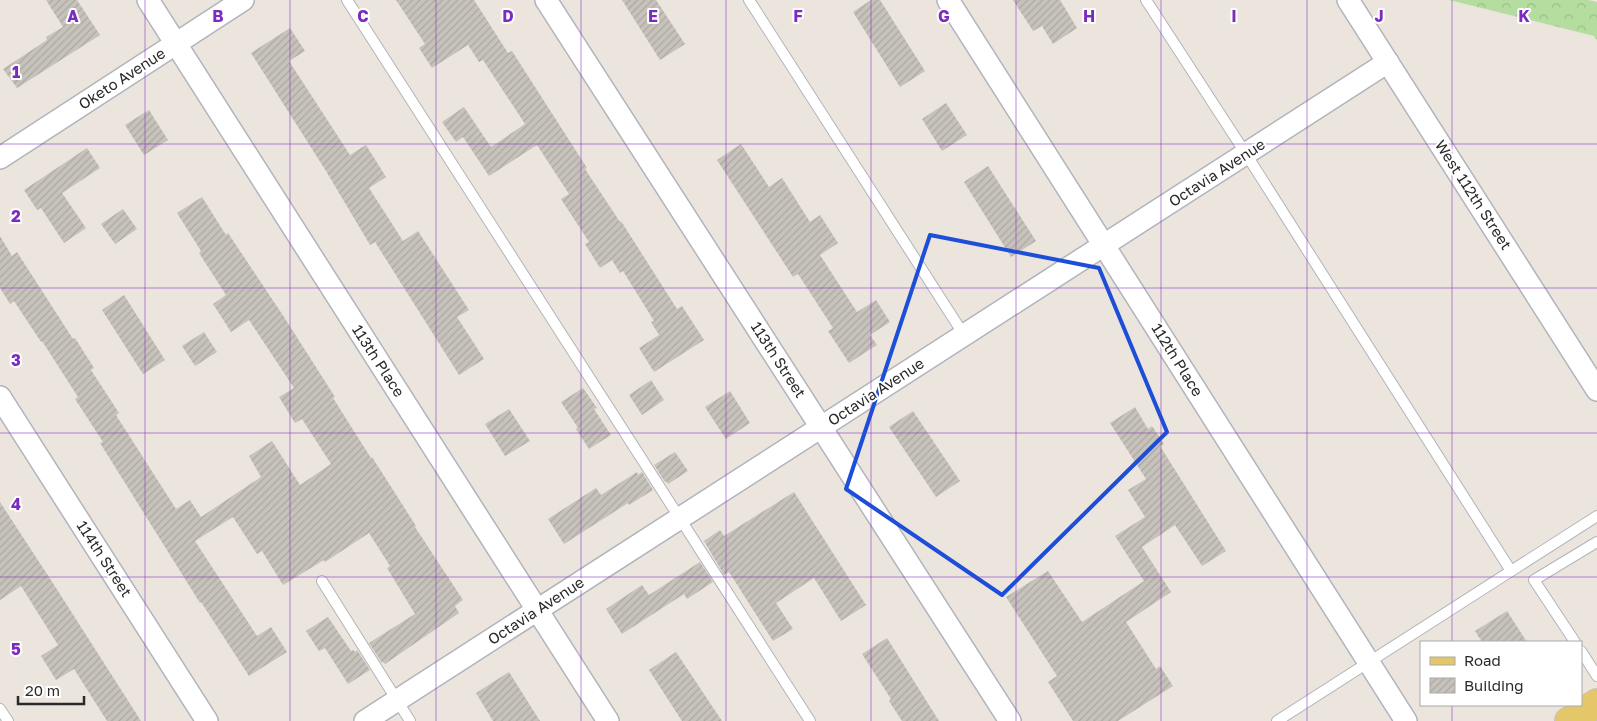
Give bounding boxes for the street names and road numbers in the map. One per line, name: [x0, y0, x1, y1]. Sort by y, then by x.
street label: Oketo Avenue: [75, 43, 168, 113]
street label: Octavia Avenue: [1165, 134, 1268, 210]
street label: West 112th Street: [1432, 136, 1516, 253]
street label: 113th Street: [748, 318, 810, 401]
street label: 112th Place: [1148, 320, 1207, 399]
street label: 113th Place: [349, 321, 409, 400]
street label: Octavia Avenue: [824, 353, 927, 429]
street label: 114th Street: [74, 517, 136, 600]
street label: Octavia Avenue: [484, 572, 587, 648]

